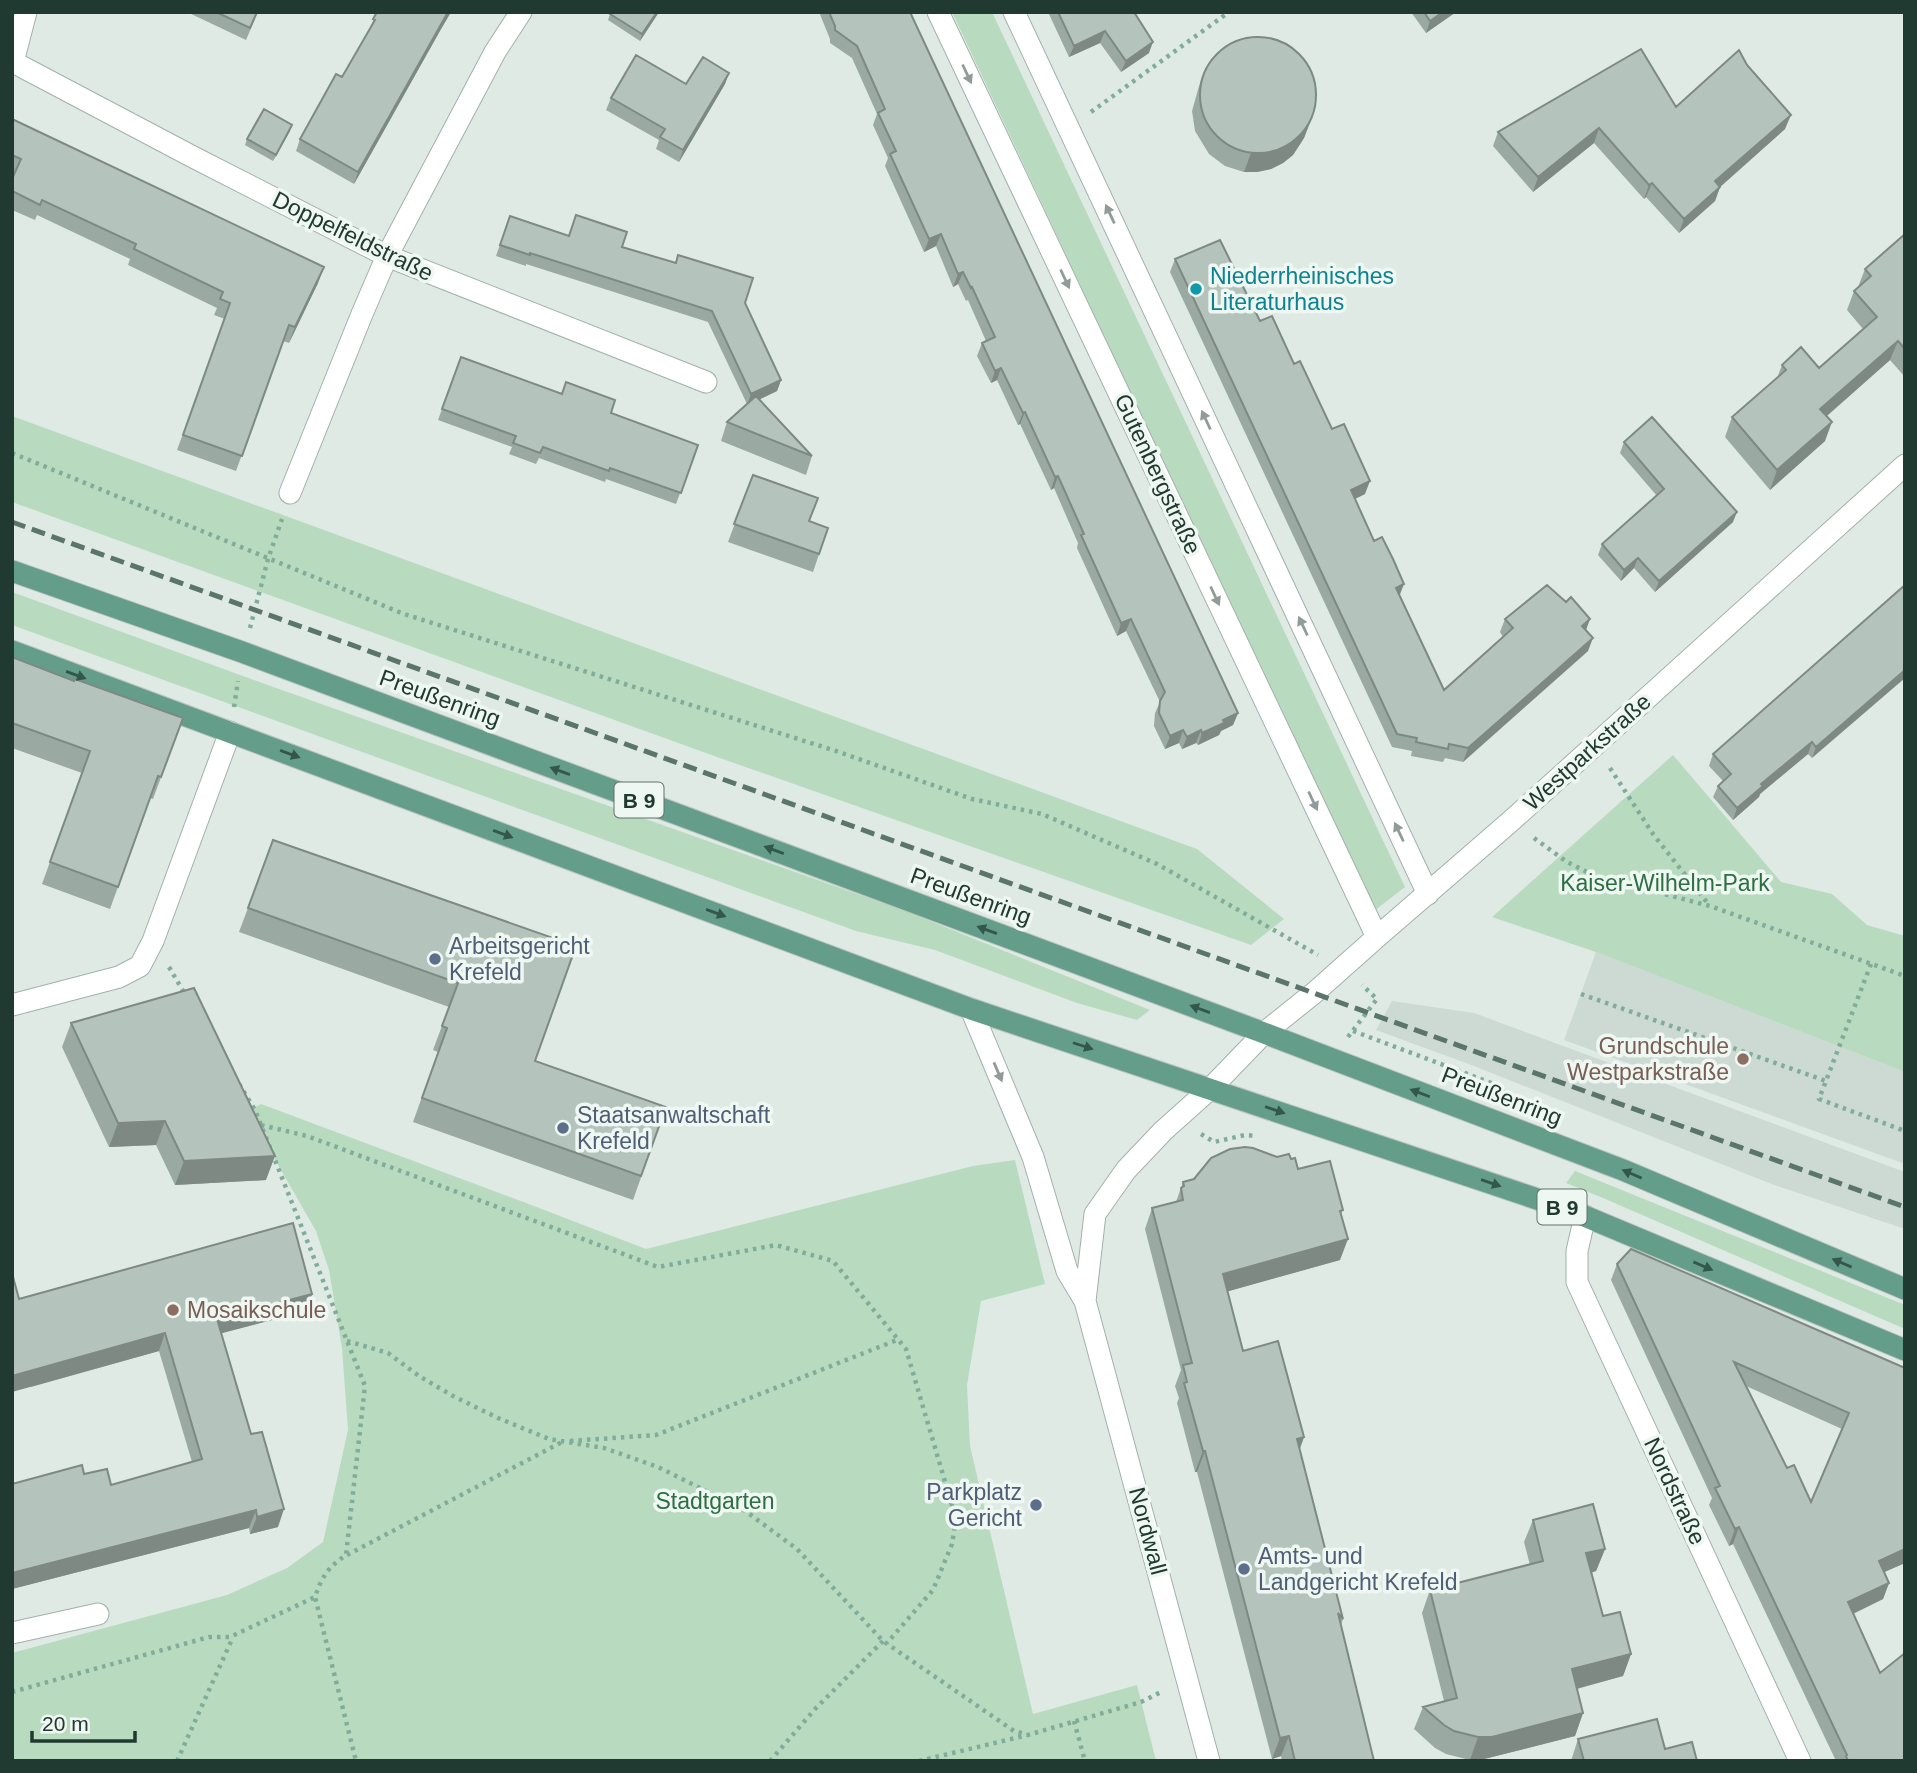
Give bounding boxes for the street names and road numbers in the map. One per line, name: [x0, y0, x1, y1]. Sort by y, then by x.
street label: Doppelfeldstraße: [269, 186, 437, 286]
street label: Gutenbergstraße: [1109, 390, 1207, 558]
street label: Preußenring: [376, 664, 504, 732]
street label: Westparkstraße: [1518, 688, 1656, 816]
road number: B 9: [614, 782, 664, 818]
street label: Preußenring: [907, 862, 1035, 930]
street label: Preußenring: [1438, 1061, 1566, 1131]
road number: B 9: [1538, 1190, 1586, 1224]
street label: Nordstraße: [1639, 1433, 1711, 1549]
street label: Nordwall: [1124, 1484, 1172, 1578]

